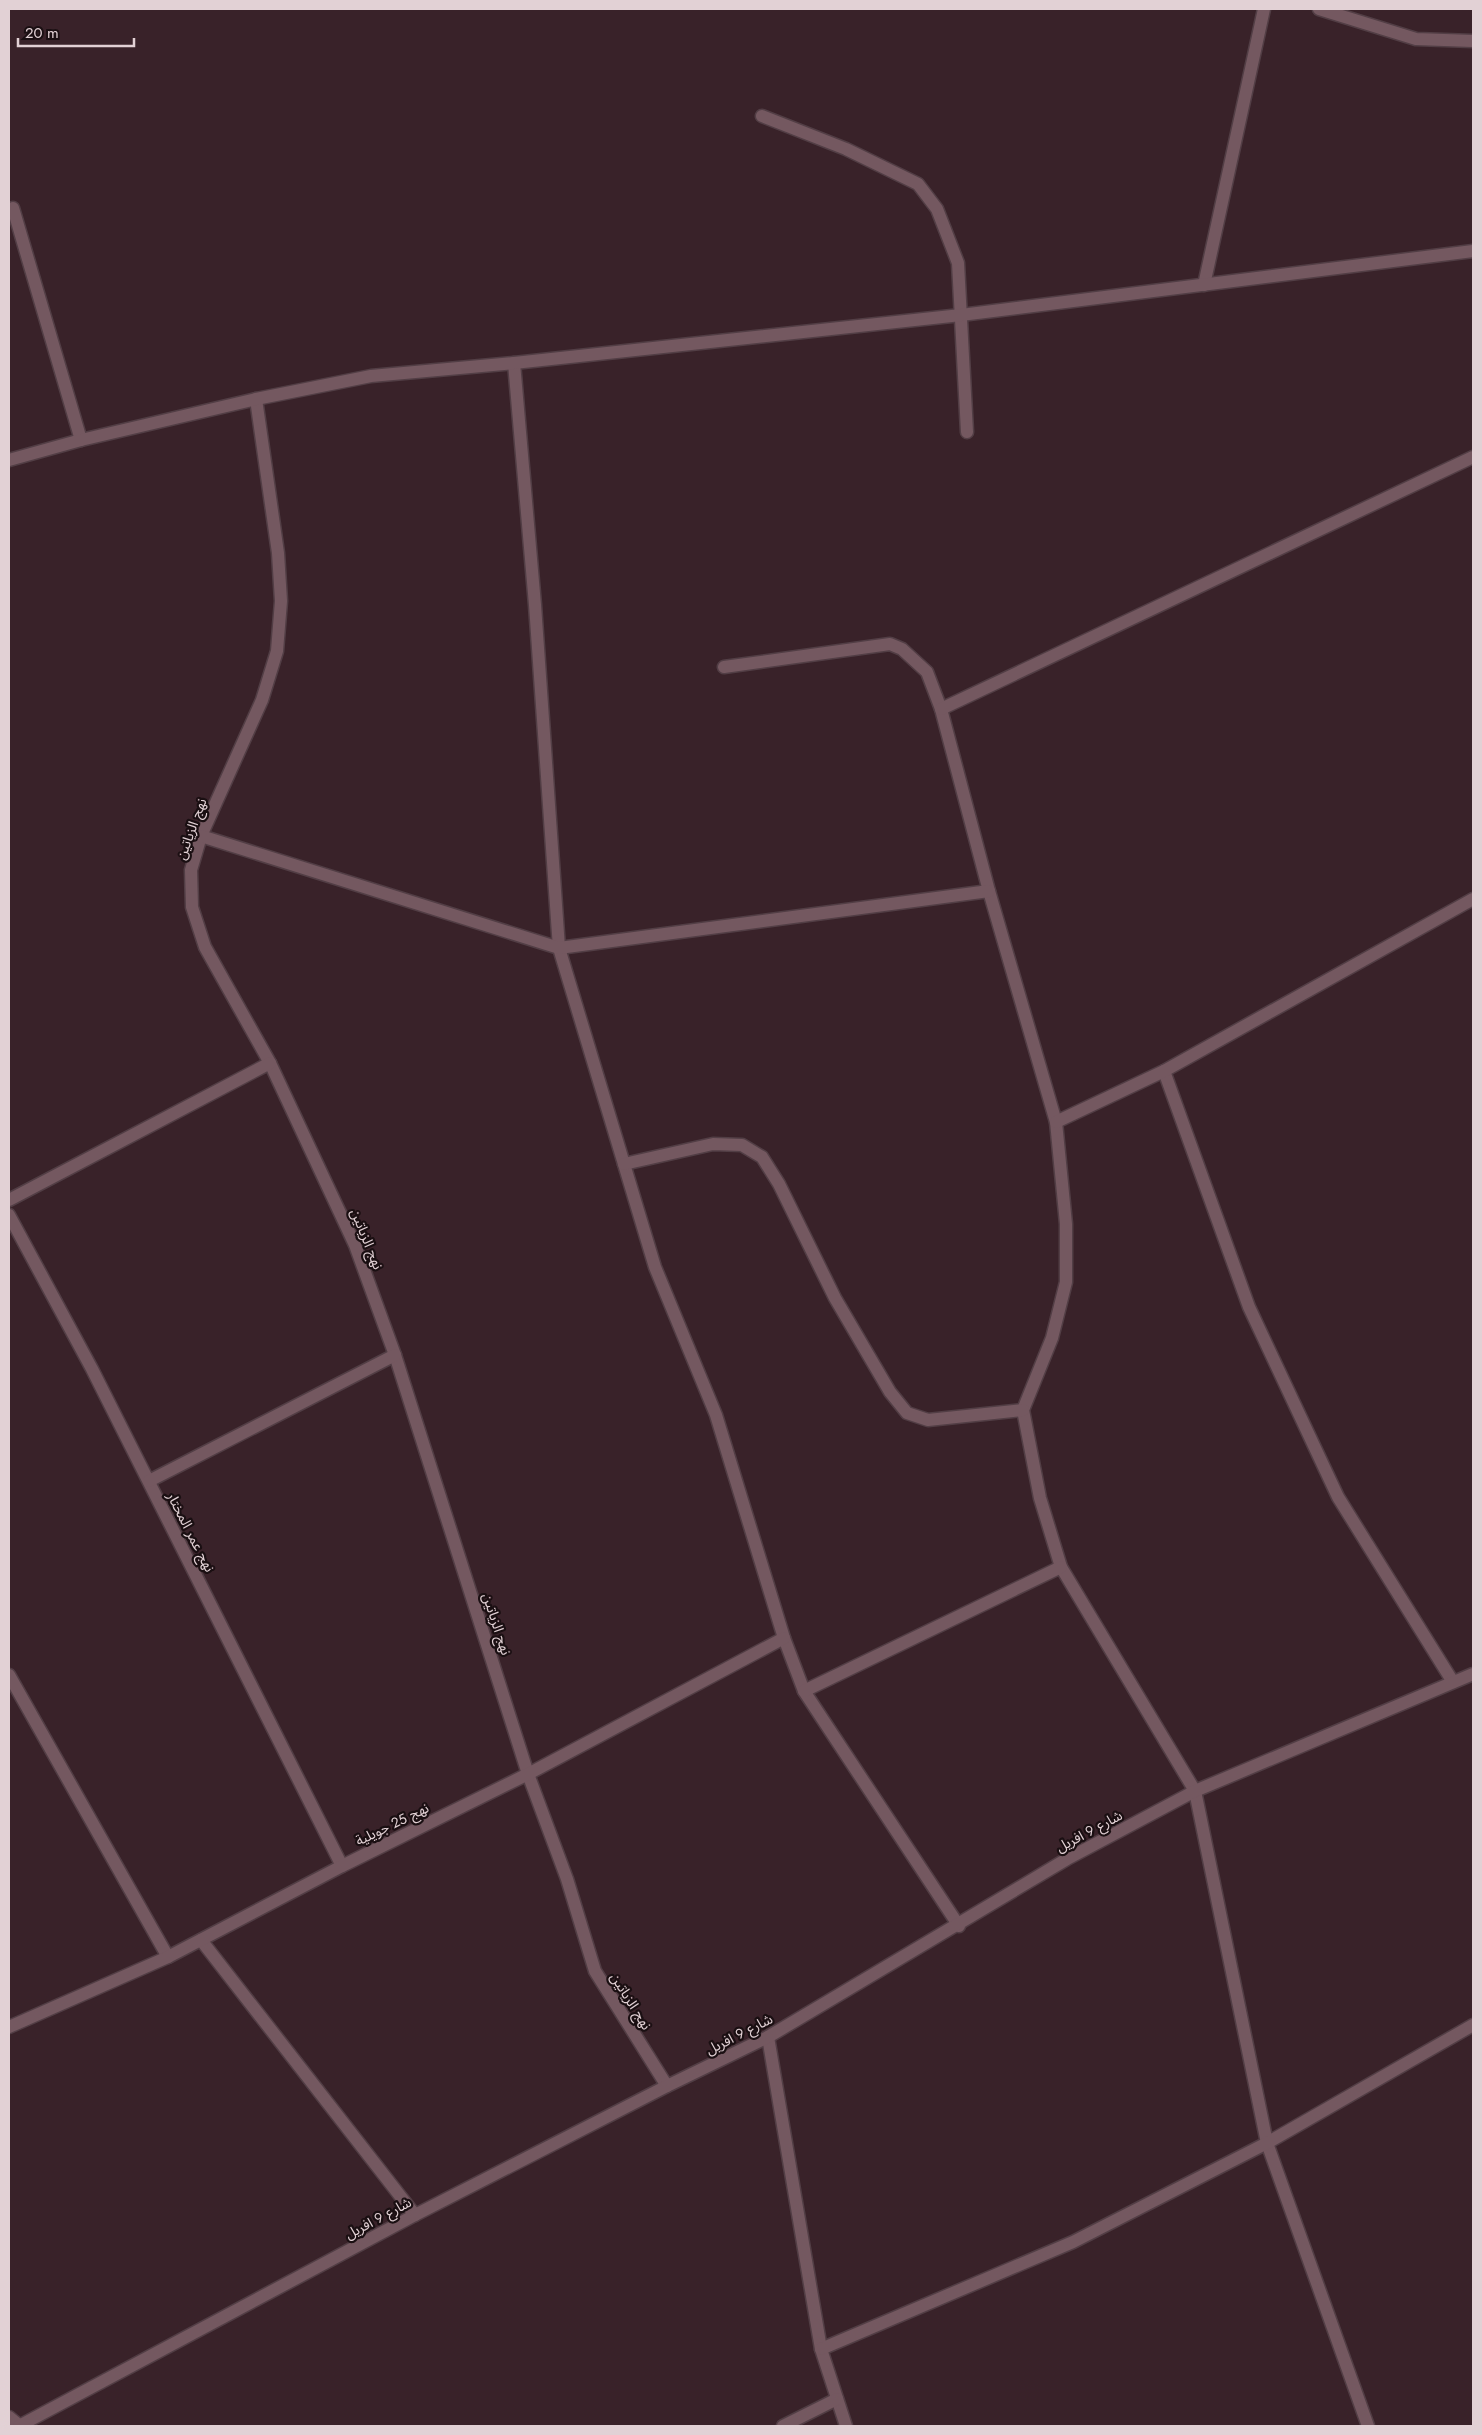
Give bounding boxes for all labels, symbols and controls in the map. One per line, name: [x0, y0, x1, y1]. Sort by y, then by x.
scale bar: [18, 15, 134, 47]
text: 20 m: [25, 22, 59, 44]
street label: نهج الزياتين: [171, 795, 212, 863]
street label: نهج الزياتين: [345, 1206, 388, 1273]
street label: نهج عمر المختار: [161, 1488, 220, 1576]
street label: نهج الزياتين: [477, 1590, 516, 1658]
street label: نهج 25 جويلية: [352, 1797, 433, 1851]
street label: شارع 9 افريل: [1052, 1805, 1126, 1858]
street label: نهج الزياتين: [605, 1969, 657, 2034]
street label: شارع 9 افريل: [702, 2009, 776, 2060]
street label: شارع 9 افريل: [341, 2192, 415, 2245]

